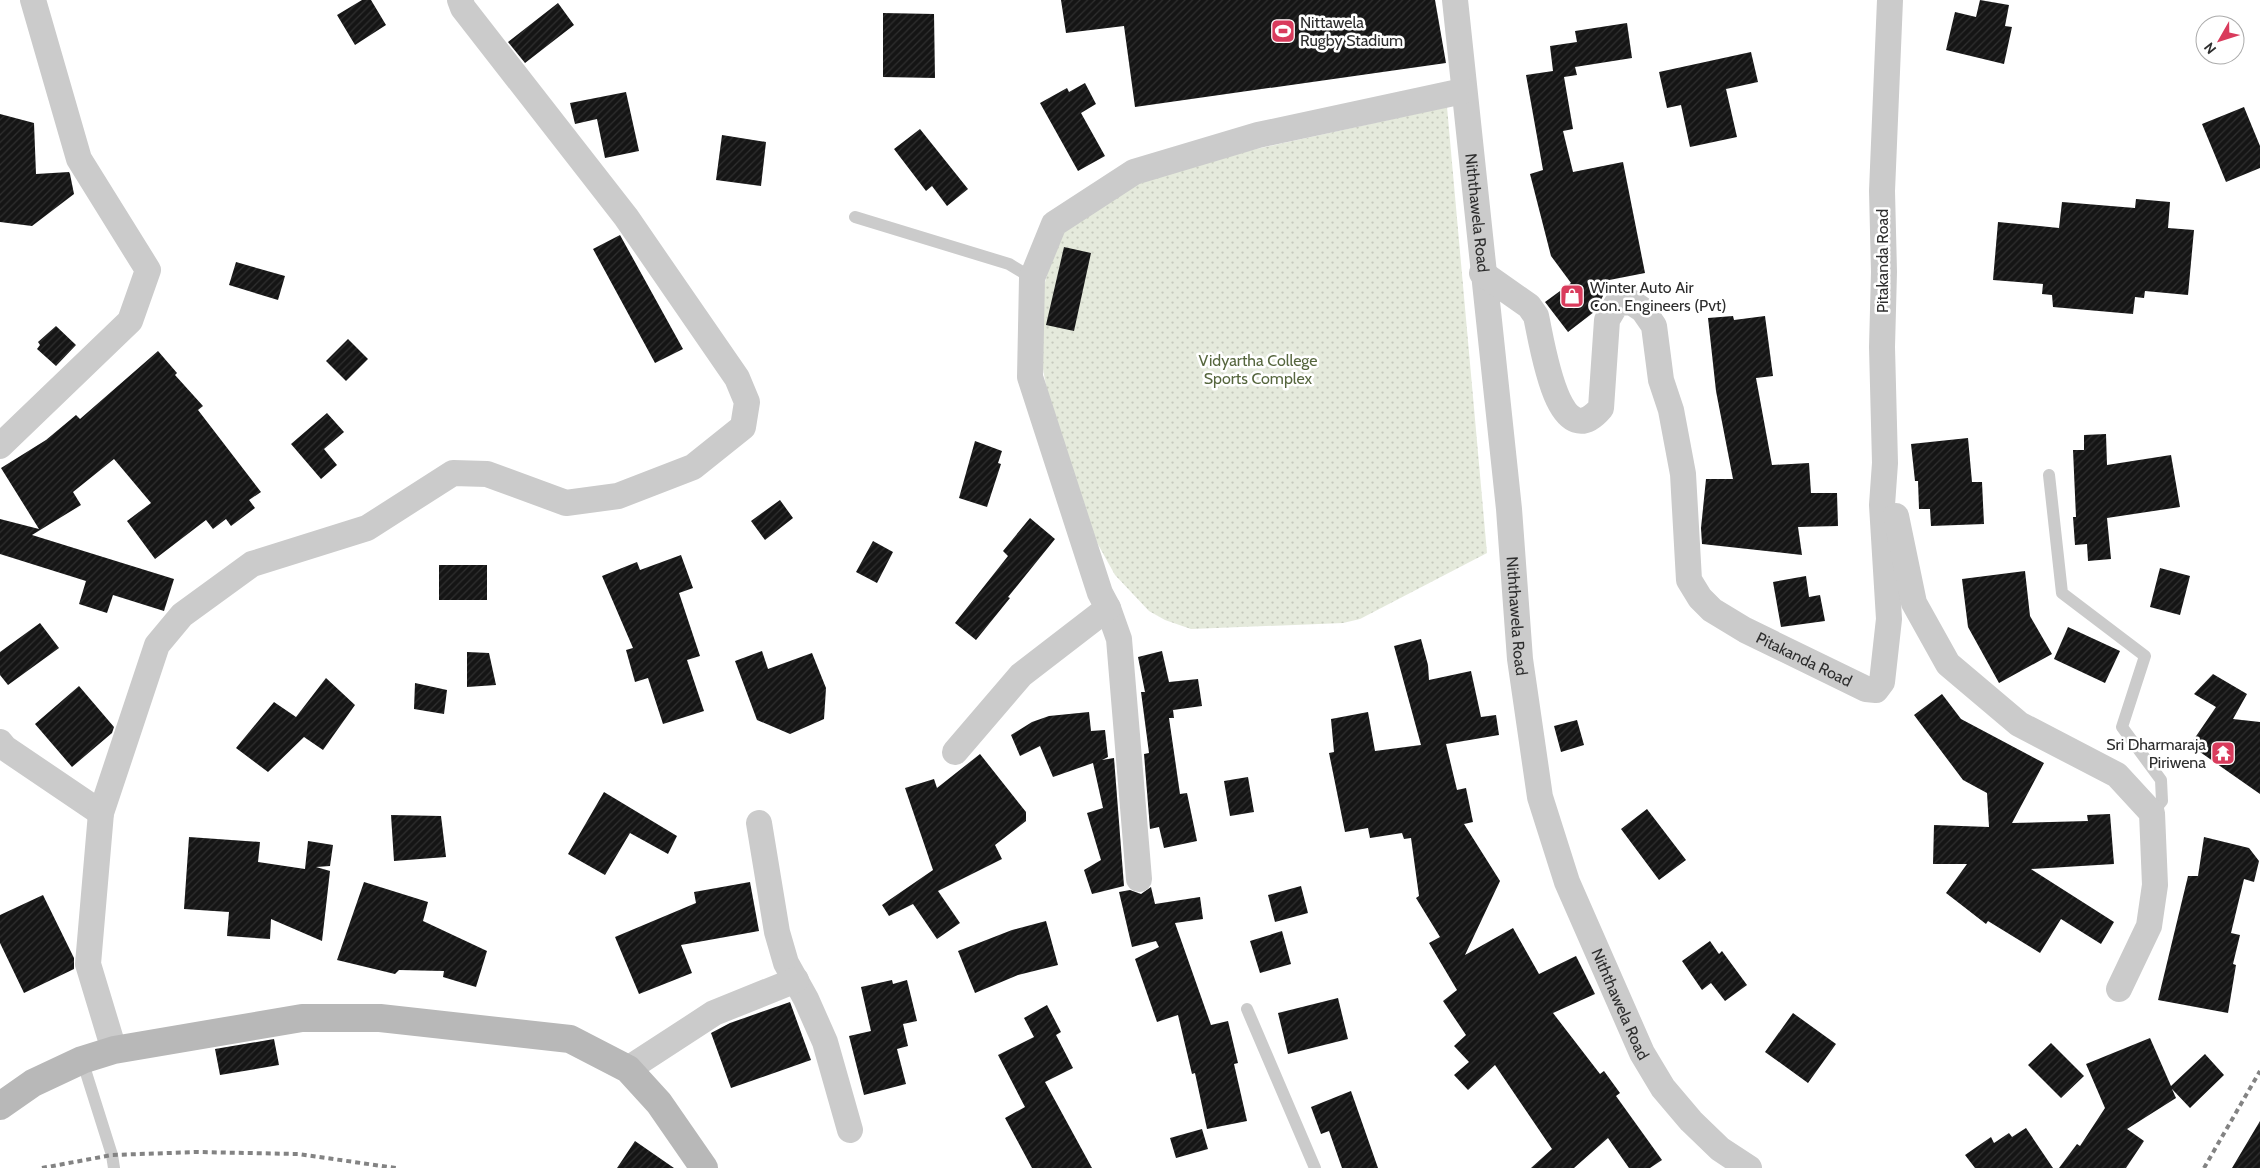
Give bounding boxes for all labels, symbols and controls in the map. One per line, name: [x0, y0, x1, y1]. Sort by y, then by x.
place label: Nittawela Rugby Stadium: [1300, 13, 1403, 50]
north arrow: [2195, 15, 2245, 65]
sports icon: Nittawela Rugby Stadium: [1270, 18, 1296, 44]
text: N: [2200, 39, 2220, 58]
street label: Niththawela Road: [1461, 152, 1493, 273]
street label: Pitakanda Road: [1873, 209, 1892, 313]
place label: Winter Auto Air Con. Engineers (Pvt): [1590, 278, 1726, 315]
shop icon: Winter Auto Air Con. Engineers (Pvt): [1559, 283, 1585, 309]
park label: Vidyartha College Sports Complex: [1198, 351, 1318, 388]
street label: Niththawela Road: [1502, 556, 1531, 677]
street label: Pitakanda Road: [1753, 628, 1855, 691]
place label: Sri Dharmaraja Piriwena: [2106, 735, 2206, 772]
temple icon: Sri Dharmaraja Piriwena: [2210, 740, 2236, 766]
street label: Niththawela Road: [1587, 946, 1653, 1063]

